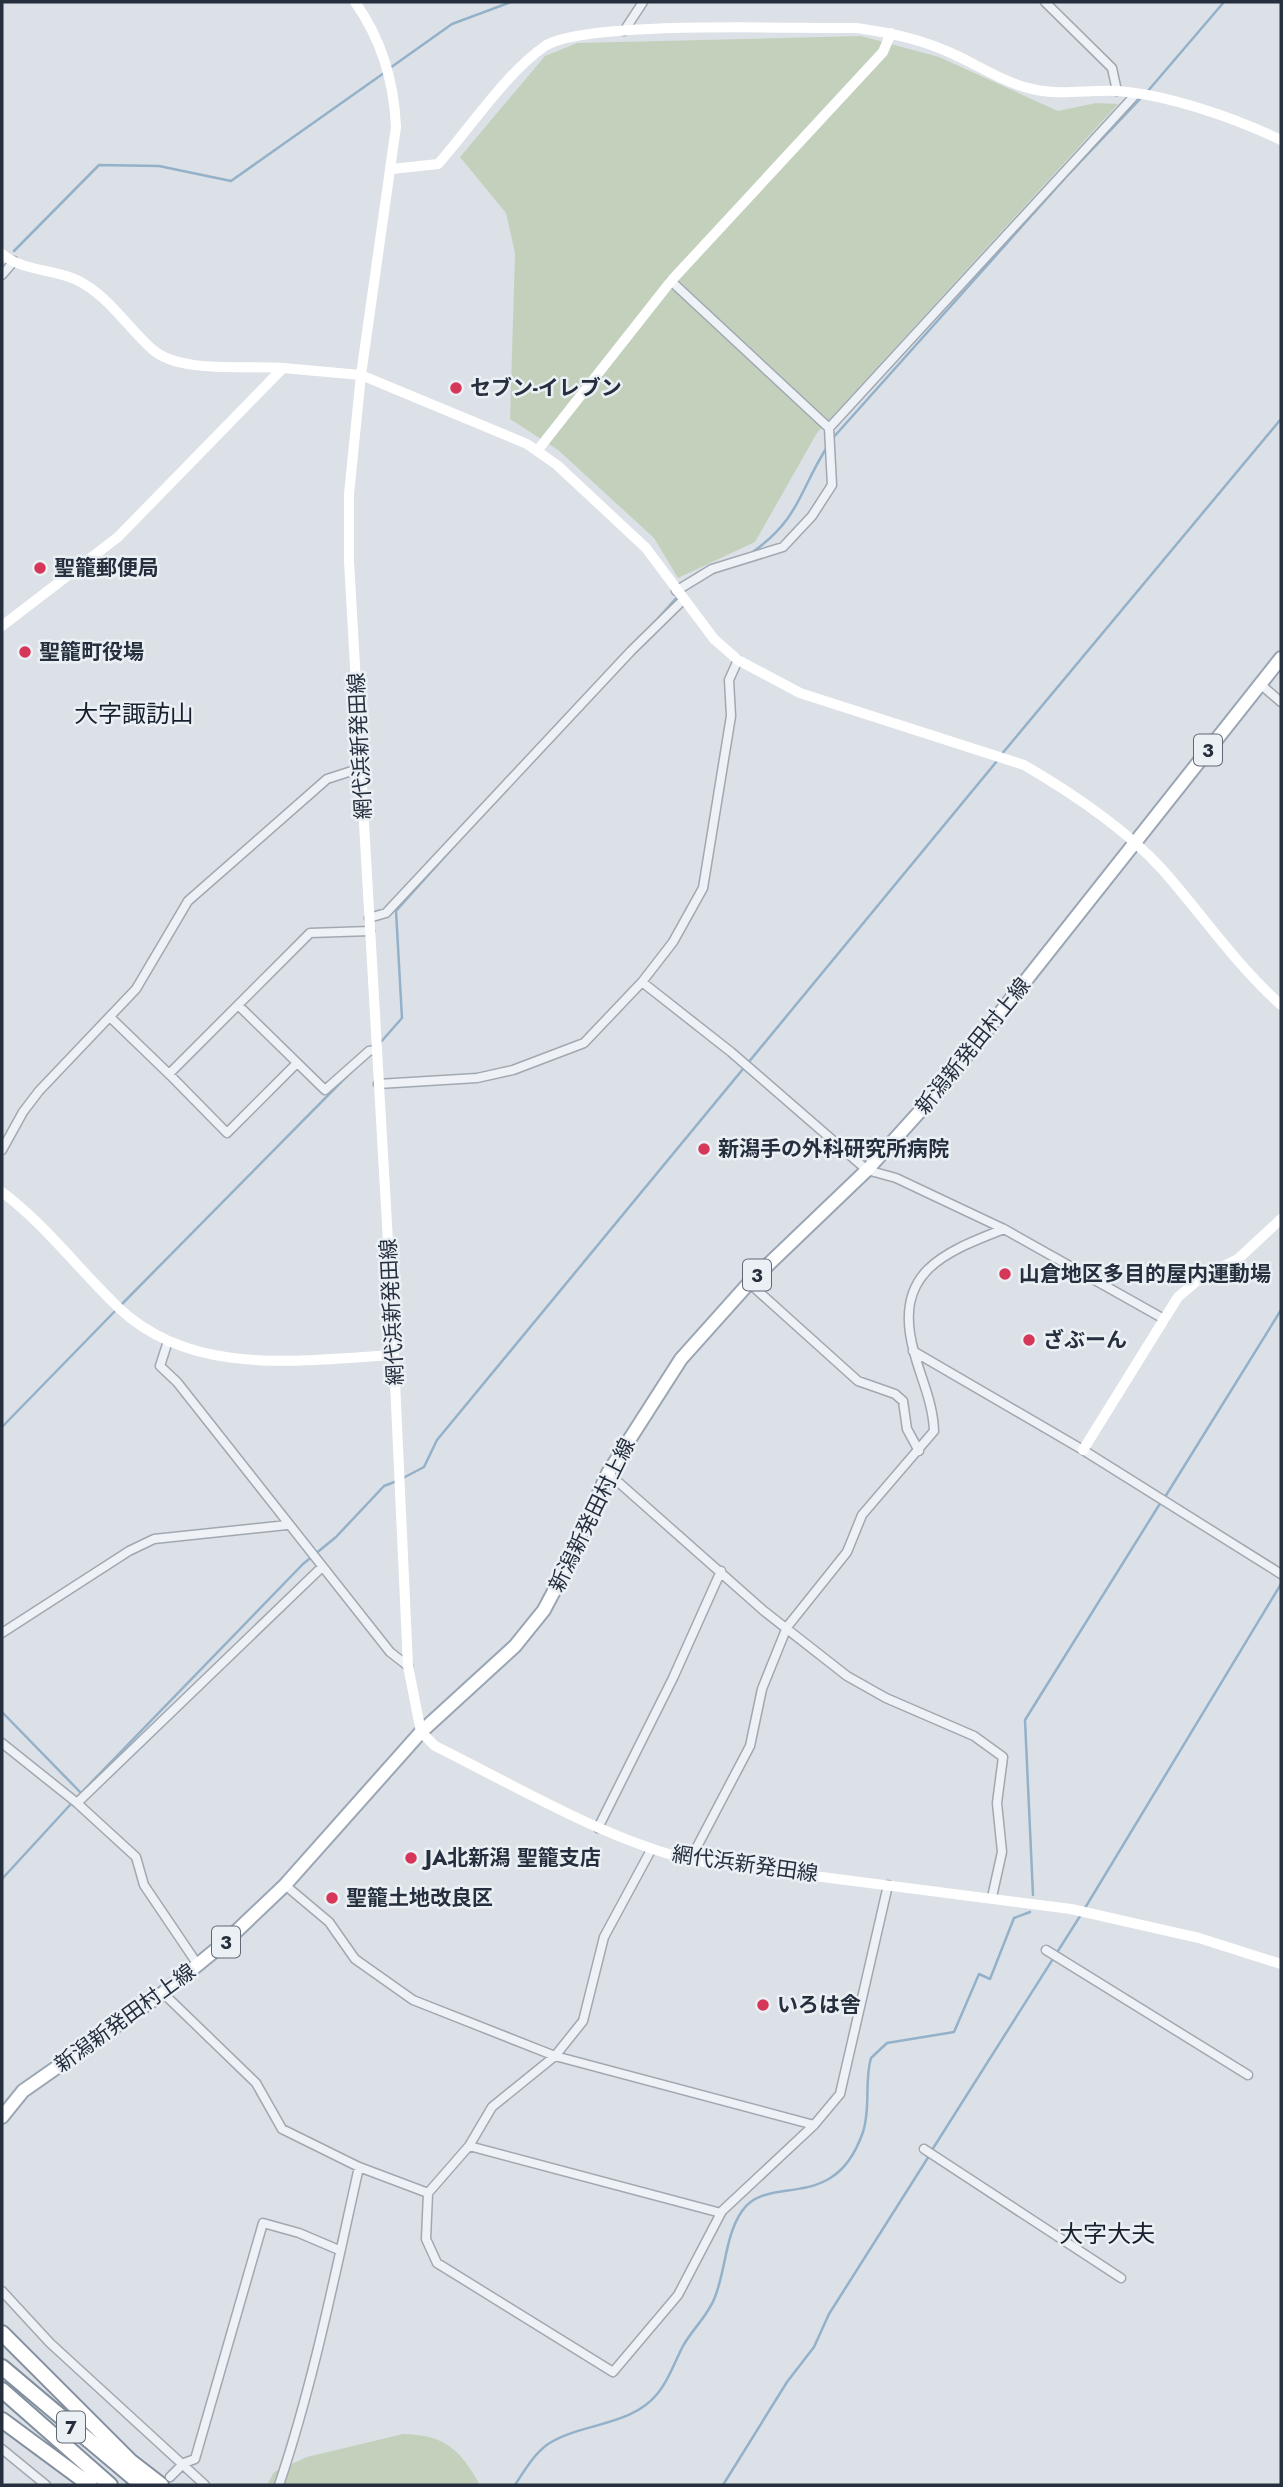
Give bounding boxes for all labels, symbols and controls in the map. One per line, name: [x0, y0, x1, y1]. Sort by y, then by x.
place label: セブン-イレブン: [470, 373, 622, 403]
marker: セブン-イレブン: [448, 380, 464, 396]
place label: 聖籠郵便局: [54, 553, 159, 583]
marker: 聖籠郵便局: [32, 560, 48, 576]
place label: 聖籠町役場: [39, 637, 144, 667]
marker: 聖籠町役場: [17, 644, 33, 660]
street label: 網代浜新発田線: [341, 672, 379, 820]
district label: 大字諏訪山: [74, 696, 194, 731]
road number: 3: [1194, 734, 1222, 765]
street label: 新潟新発田村上線: [908, 971, 1038, 1121]
place label: 新潟手の外科研究所病院: [718, 1134, 949, 1164]
marker: 新潟手の外科研究所病院: [696, 1141, 712, 1157]
street label: 網代浜新発田線: [373, 1238, 411, 1386]
place label: 山倉地区多目的屋内運動場: [1019, 1259, 1271, 1289]
road number: 3: [743, 1260, 771, 1290]
marker: 山倉地区多目的屋内運動場: [997, 1266, 1013, 1282]
place label: ざぶーん: [1043, 1325, 1127, 1355]
marker: ざぶーん: [1021, 1332, 1037, 1348]
street label: 新潟新発田村上線: [542, 1433, 642, 1597]
street label: 網代浜新発田線: [670, 1839, 820, 1889]
place label: JA北新潟 聖籠支店: [421, 1843, 601, 1873]
marker: JA北新潟 聖籠支店: [403, 1850, 419, 1866]
place label: 聖籠土地改良区: [346, 1883, 493, 1913]
marker: 聖籠土地改良区: [324, 1890, 340, 1906]
road number: 3: [212, 1926, 240, 1958]
street label: 新潟新発田村上線: [48, 1956, 202, 2080]
place label: いろは舎: [777, 1990, 861, 2020]
marker: いろは舎: [755, 1997, 771, 2013]
district label: 大字大夫: [1059, 2216, 1155, 2251]
road number: 7: [57, 2412, 85, 2442]

